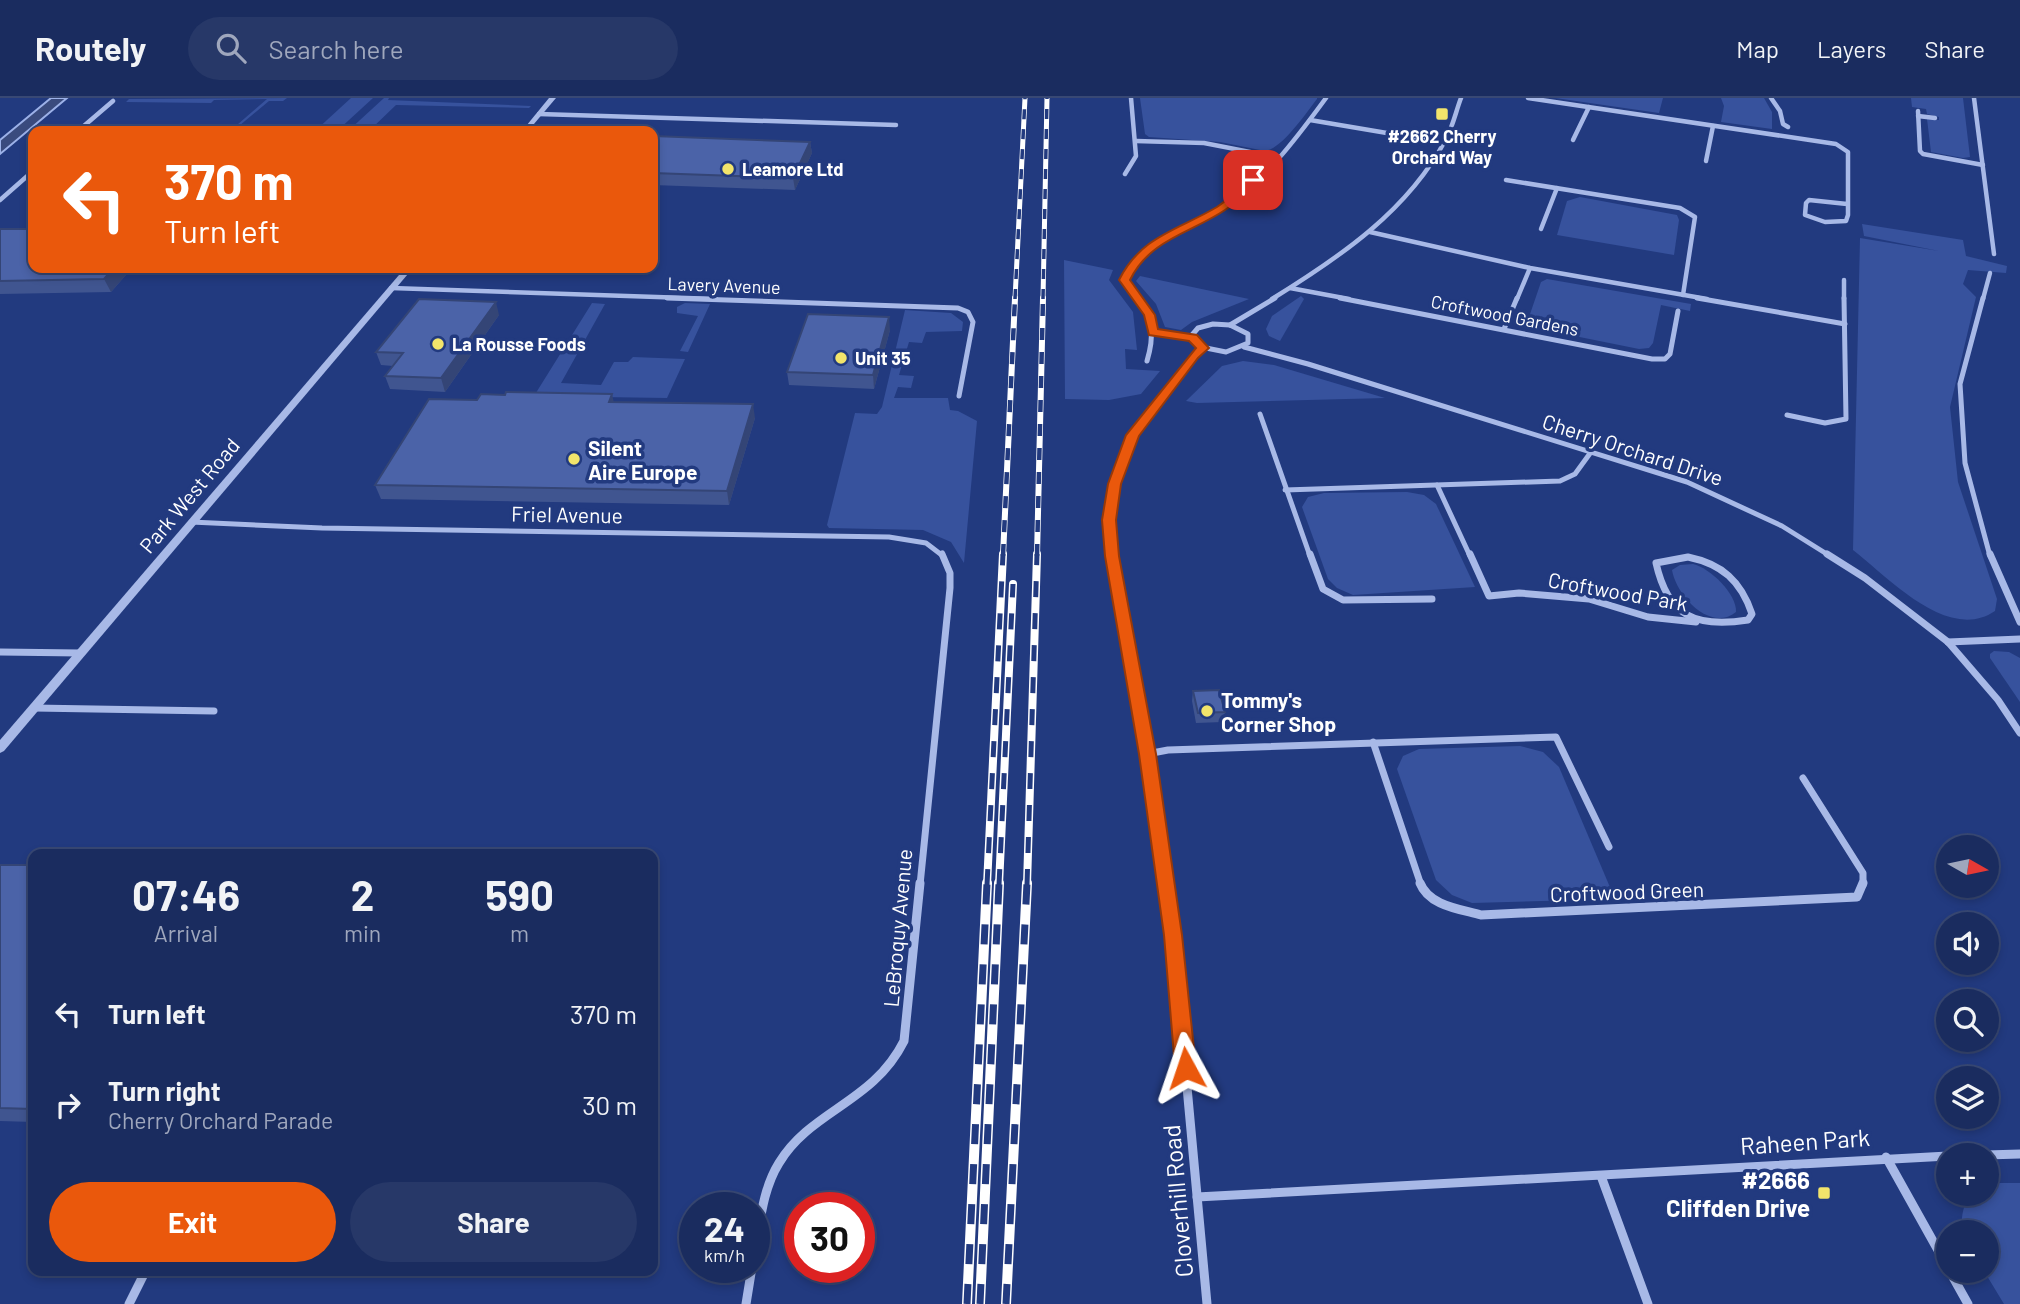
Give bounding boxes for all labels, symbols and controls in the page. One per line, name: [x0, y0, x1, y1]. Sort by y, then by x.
search box: [188, 17, 678, 80]
text: Routely: [35, 28, 146, 68]
icon: search: [212, 29, 250, 67]
text: Search here: [268, 33, 404, 64]
text: Map: [1736, 34, 1779, 63]
text: Layers: [1817, 34, 1886, 63]
text: Share: [1924, 34, 1985, 63]
marker: #2662 Cherry Orchard Way: [1434, 106, 1450, 122]
place label: #2662 Cherry Orchard Way: [1387, 125, 1497, 168]
pin: [1223, 150, 1283, 210]
text: 370 m: [164, 151, 293, 210]
icon: left: [49, 154, 140, 245]
place label: Leamore Ltd: [742, 158, 844, 180]
marker: Leamore Ltd: [720, 161, 736, 177]
icon: arrive: [1234, 161, 1272, 199]
text: Turn left: [164, 211, 281, 249]
street label: Lavery Avenue: [667, 272, 781, 298]
street label: Croftwood Gardens: [1429, 290, 1581, 340]
place label: La Rousse Foods: [452, 333, 586, 355]
marker: La Rousse Foods: [430, 336, 446, 352]
place label: Unit 35: [855, 347, 911, 369]
marker: Unit 35: [833, 350, 849, 366]
street label: Cherry Orchard Drive: [1540, 408, 1726, 490]
street label: Park West Road: [134, 432, 244, 558]
place label: Silent Aire Europe: [588, 435, 697, 484]
marker: Silent Aire Europe: [566, 451, 582, 467]
street label: Friel Avenue: [511, 501, 623, 527]
street label: Croftwood Park: [1546, 566, 1690, 616]
place label: Tommy's Corner Shop: [1221, 687, 1336, 736]
marker: Tommy's Corner Shop: [1199, 703, 1215, 719]
north arrow: [1936, 835, 1998, 898]
map controls: [1936, 835, 1999, 1283]
street label: LeBroquy Avenue: [878, 848, 916, 1008]
text: 07:46: [132, 869, 240, 919]
text: 2: [351, 869, 374, 919]
text: 590: [485, 869, 554, 919]
street label: Croftwood Green: [1550, 876, 1704, 906]
button: sound: [1936, 912, 1999, 975]
text: Arrival: [154, 919, 218, 947]
text: min: [344, 919, 381, 947]
text: m: [510, 919, 529, 947]
button: search: [1936, 989, 1999, 1052]
icon: left: [49, 995, 87, 1033]
text: Turn left: [108, 998, 206, 1029]
text: 370 m: [570, 998, 637, 1029]
position arrow: [1149, 1031, 1223, 1105]
button: layers: [1936, 1066, 1999, 1129]
text: Turn right: [108, 1075, 221, 1106]
icon: right: [49, 1086, 87, 1124]
text: 30 m: [582, 1089, 637, 1120]
text: Cherry Orchard Parade: [108, 1106, 333, 1134]
street label: Raheen Park: [1739, 1122, 1871, 1160]
street label: Cloverhill Road: [1156, 1123, 1198, 1279]
button: +: [1936, 1143, 1999, 1206]
place label: #2666 Cliffden Drive: [1666, 1165, 1810, 1222]
button: Exit: [49, 1182, 336, 1262]
button: Share: [350, 1182, 637, 1262]
marker: #2666 Cliffden Drive: [1816, 1185, 1832, 1201]
speed limit sign: 30: [784, 1192, 875, 1283]
text: 24: [704, 1207, 745, 1249]
button: −: [1936, 1220, 1999, 1283]
text: km/h: [704, 1244, 745, 1266]

